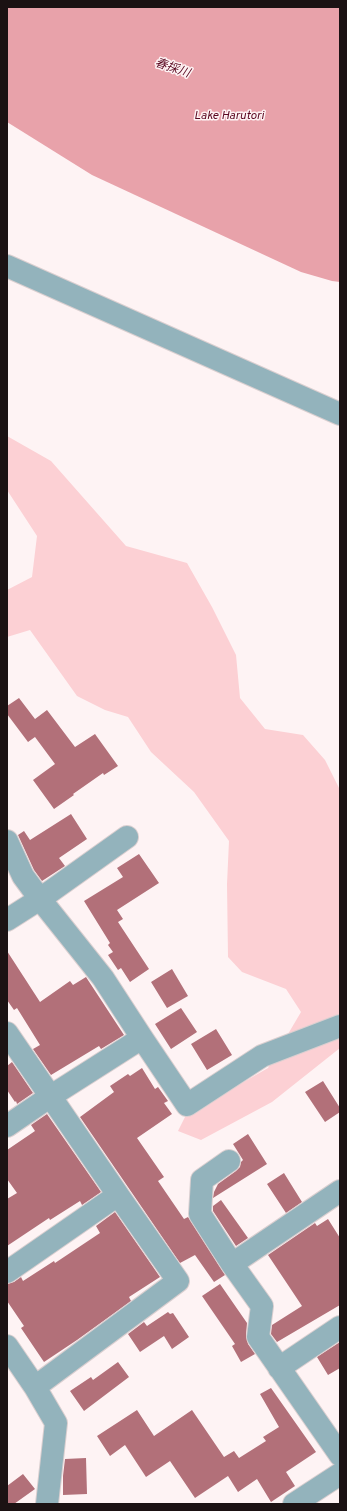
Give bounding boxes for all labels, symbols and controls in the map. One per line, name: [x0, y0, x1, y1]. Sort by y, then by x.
water label: 春採川: [153, 56, 191, 82]
water label: Lake Harutori: [194, 110, 264, 124]

